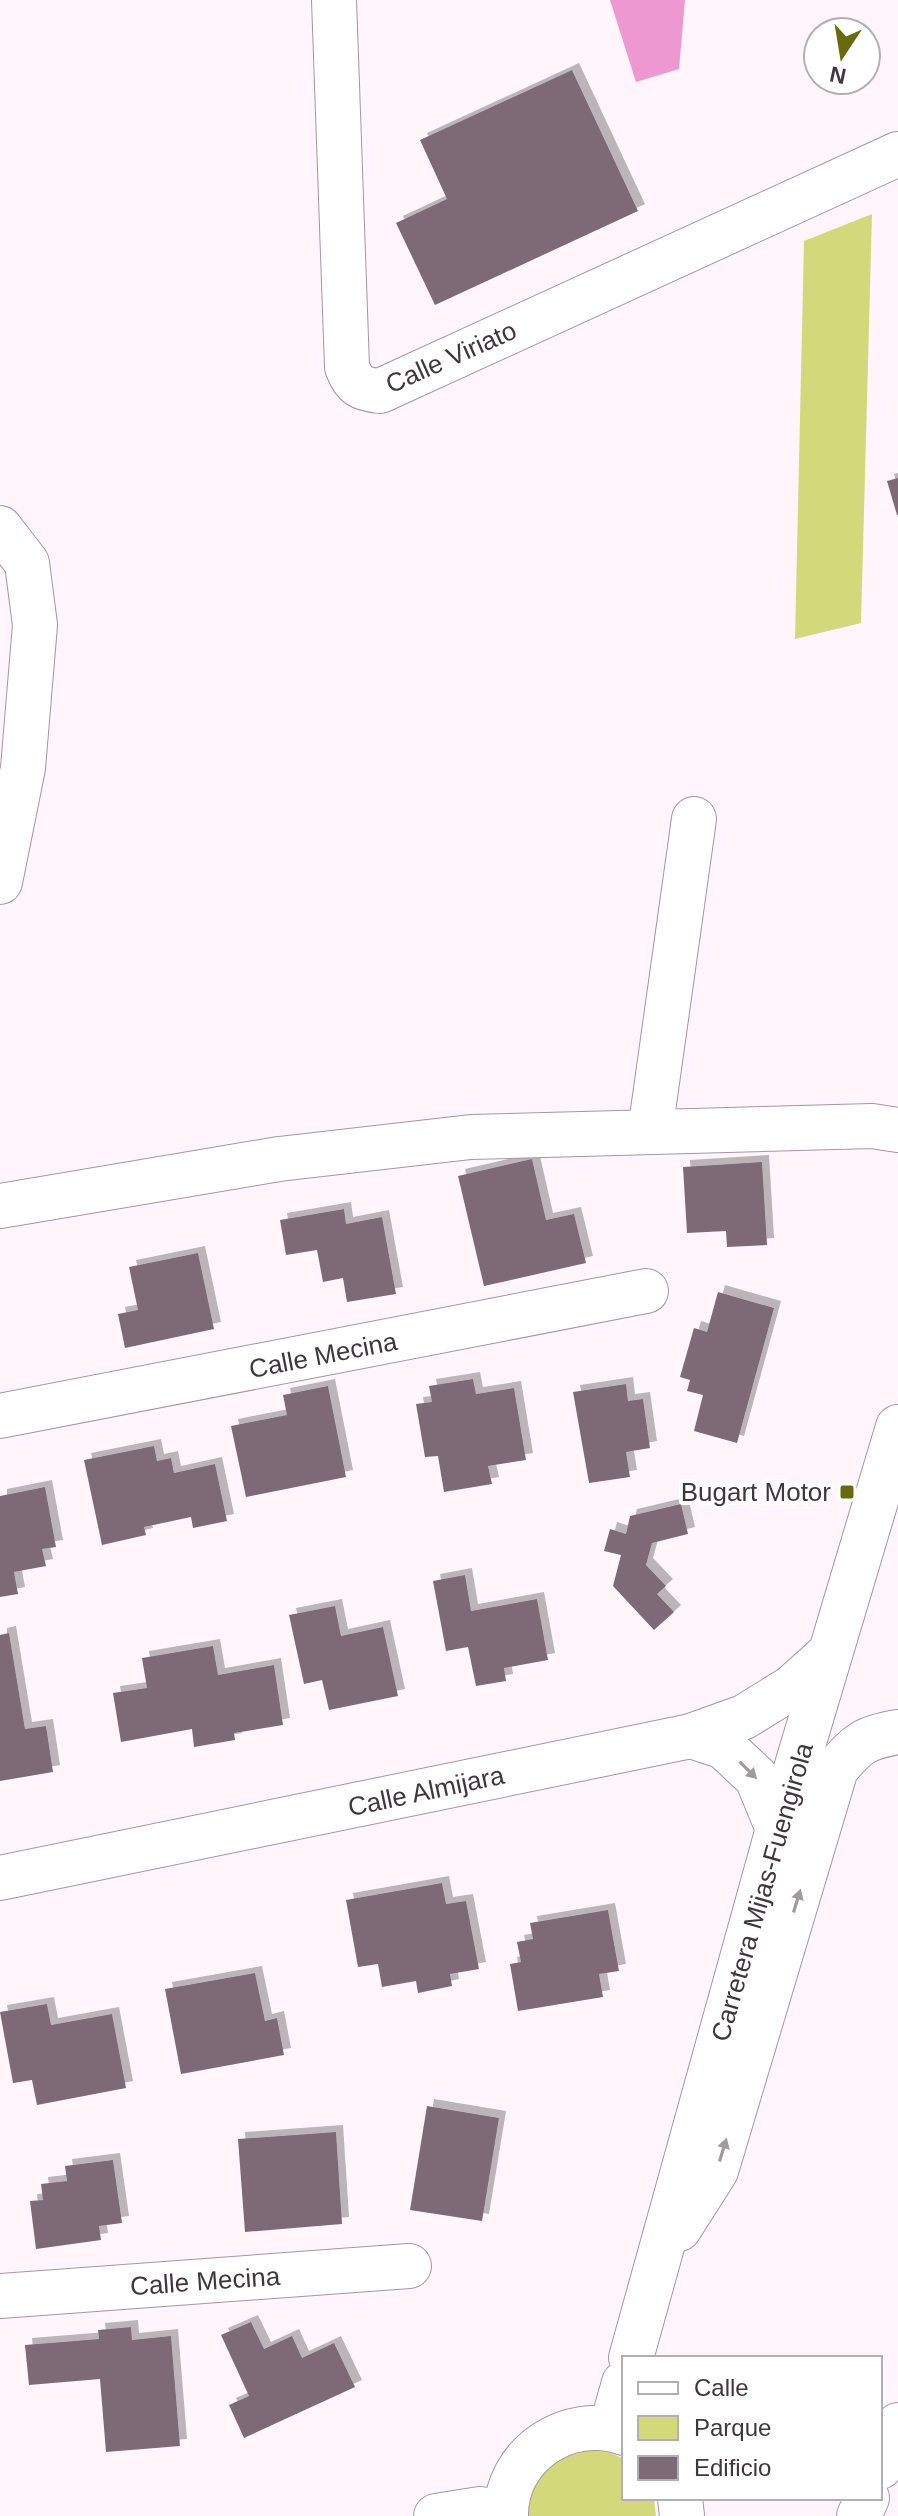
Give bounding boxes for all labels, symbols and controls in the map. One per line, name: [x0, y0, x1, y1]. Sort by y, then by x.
north arrow: [802, 16, 882, 96]
text: N: [828, 61, 848, 89]
street label: Calle Viriato: [381, 315, 521, 399]
street label: Calle Mecina: [246, 1326, 400, 1384]
place label: Bugart Motor: [681, 1477, 831, 1507]
marker: Bugart Motor: [838, 1483, 856, 1501]
street label: Carretera Mijas-Fuengirola: [705, 1739, 819, 2045]
street label: Calle Almijara: [345, 1760, 507, 1822]
one-way arrow: [738, 1760, 756, 1779]
one-way arrow: [791, 1888, 804, 1912]
one-way arrow: [717, 2137, 730, 2161]
street label: Calle Mecina: [129, 2261, 282, 2301]
legend: [622, 2356, 882, 2500]
text: Calle: [694, 2374, 749, 2401]
text: Parque: [694, 2414, 771, 2441]
text: Edificio: [694, 2454, 771, 2481]

